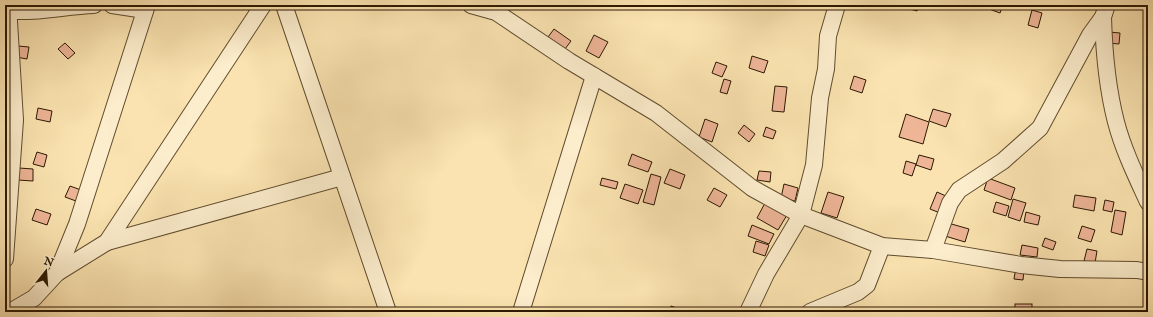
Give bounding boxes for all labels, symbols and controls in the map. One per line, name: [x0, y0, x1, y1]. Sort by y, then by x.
north arrow: [26, 251, 66, 291]
text: N: [41, 254, 56, 271]

